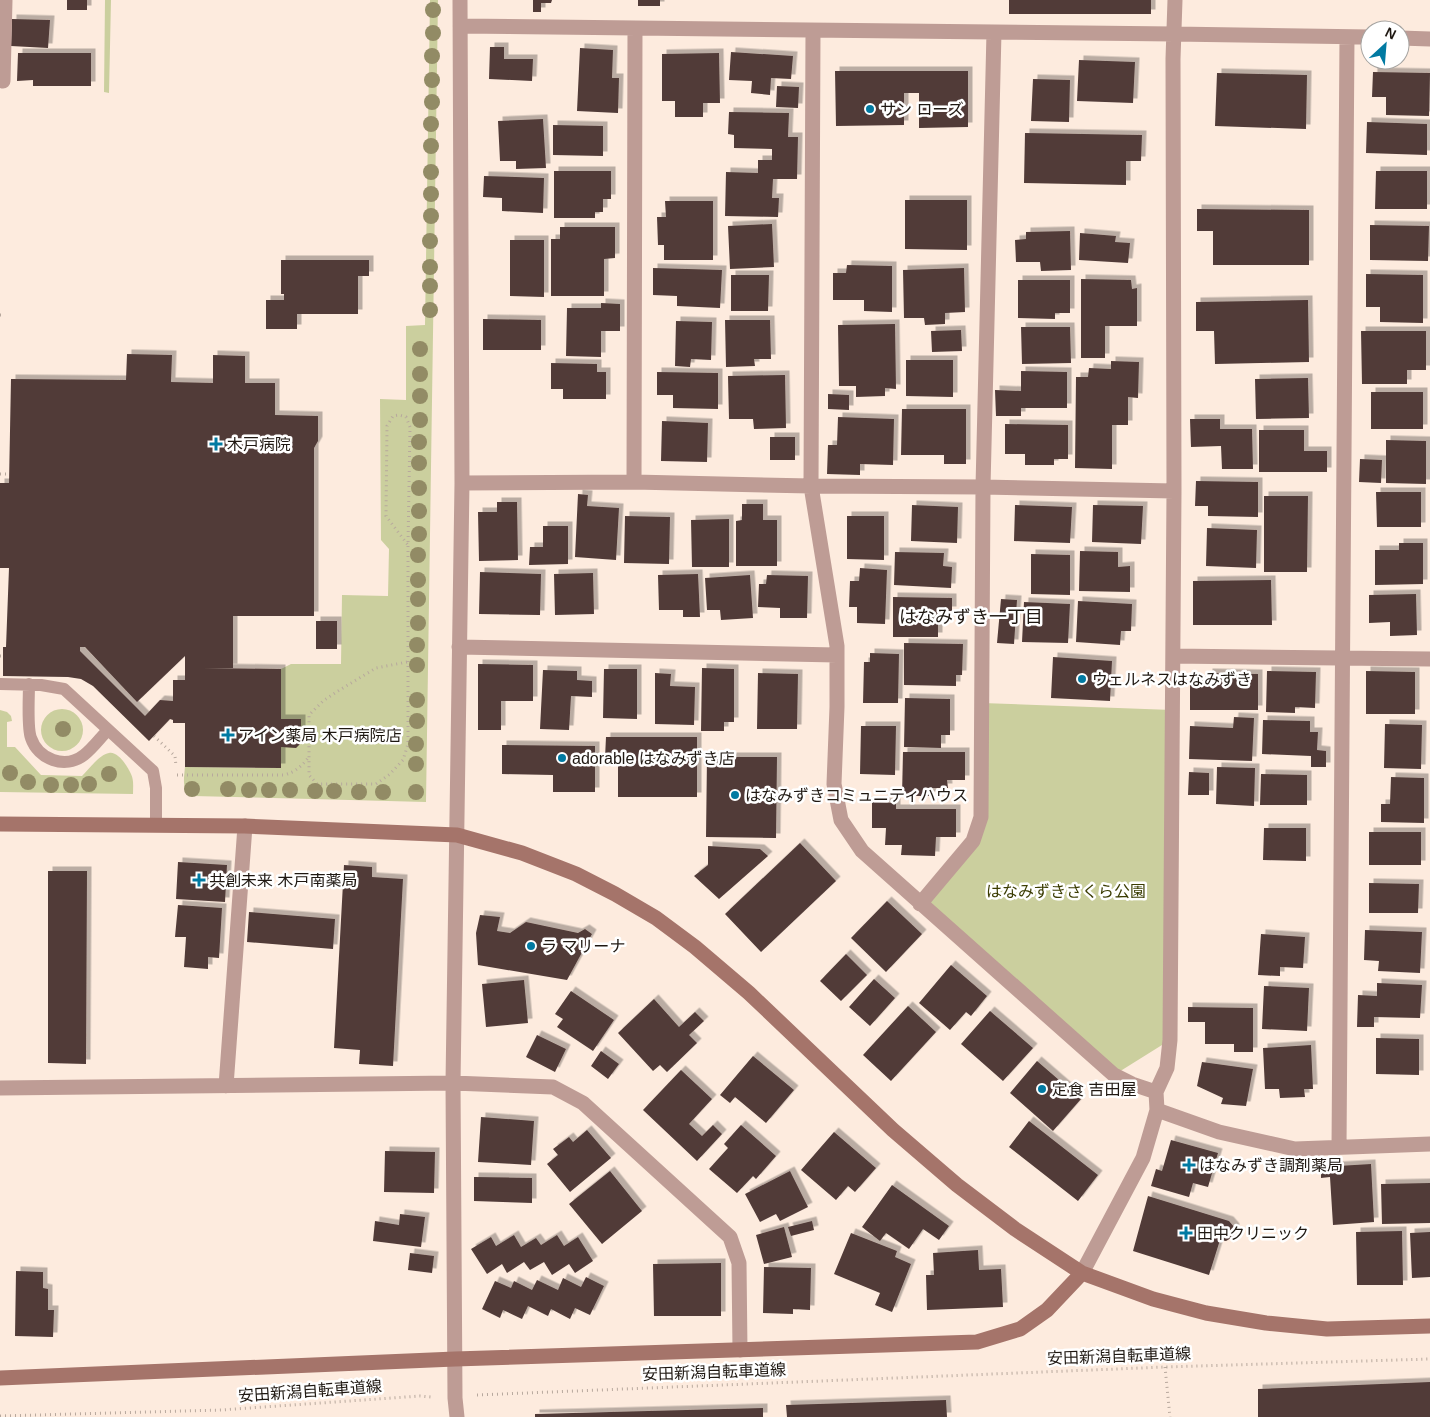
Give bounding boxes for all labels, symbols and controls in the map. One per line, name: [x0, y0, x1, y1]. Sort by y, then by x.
north arrow: [1360, 20, 1410, 70]
text: N: [1383, 24, 1399, 43]
place label: サン ローズ: [880, 101, 964, 118]
marker: サン ローズ: [864, 103, 876, 115]
place label: 木戸病院: [227, 436, 291, 453]
marker: 木戸病院: [209, 437, 223, 451]
district label: はなみずき一丁目: [899, 607, 1043, 627]
place label: ウェルネスはなみずき: [1092, 671, 1252, 688]
marker: ウェルネスはなみずき: [1076, 673, 1088, 685]
place label: アイン薬局 木戸病院店: [238, 727, 402, 744]
marker: アイン薬局 木戸病院店: [222, 729, 234, 741]
place label: adorable はなみずき店: [572, 750, 735, 767]
marker: adorable はなみずき店: [556, 752, 568, 764]
place label: はなみずきコミュニティハウス: [745, 787, 968, 804]
marker: はなみずきコミュニティハウス: [729, 789, 741, 801]
place label: 共創未来 木戸南薬局: [209, 872, 357, 889]
marker: 共創未来 木戸南薬局: [193, 874, 205, 886]
park label: はなみずきさくら公園: [986, 883, 1146, 900]
place label: ラ マリーナ: [541, 938, 625, 955]
marker: ラ マリーナ: [525, 940, 537, 952]
place label: 定食 吉田屋: [1052, 1081, 1136, 1098]
marker: 定食 吉田屋: [1036, 1083, 1048, 1095]
place label: はなみずき調剤薬局: [1199, 1157, 1343, 1174]
marker: はなみずき調剤薬局: [1183, 1159, 1195, 1171]
place label: 田中クリニック: [1197, 1225, 1309, 1242]
marker: 田中クリニック: [1179, 1226, 1193, 1240]
street label: 安田新潟自転車道線: [1047, 1345, 1191, 1367]
street label: 安田新潟自転車道線: [642, 1361, 786, 1383]
street label: 安田新潟自転車道線: [238, 1377, 382, 1405]

